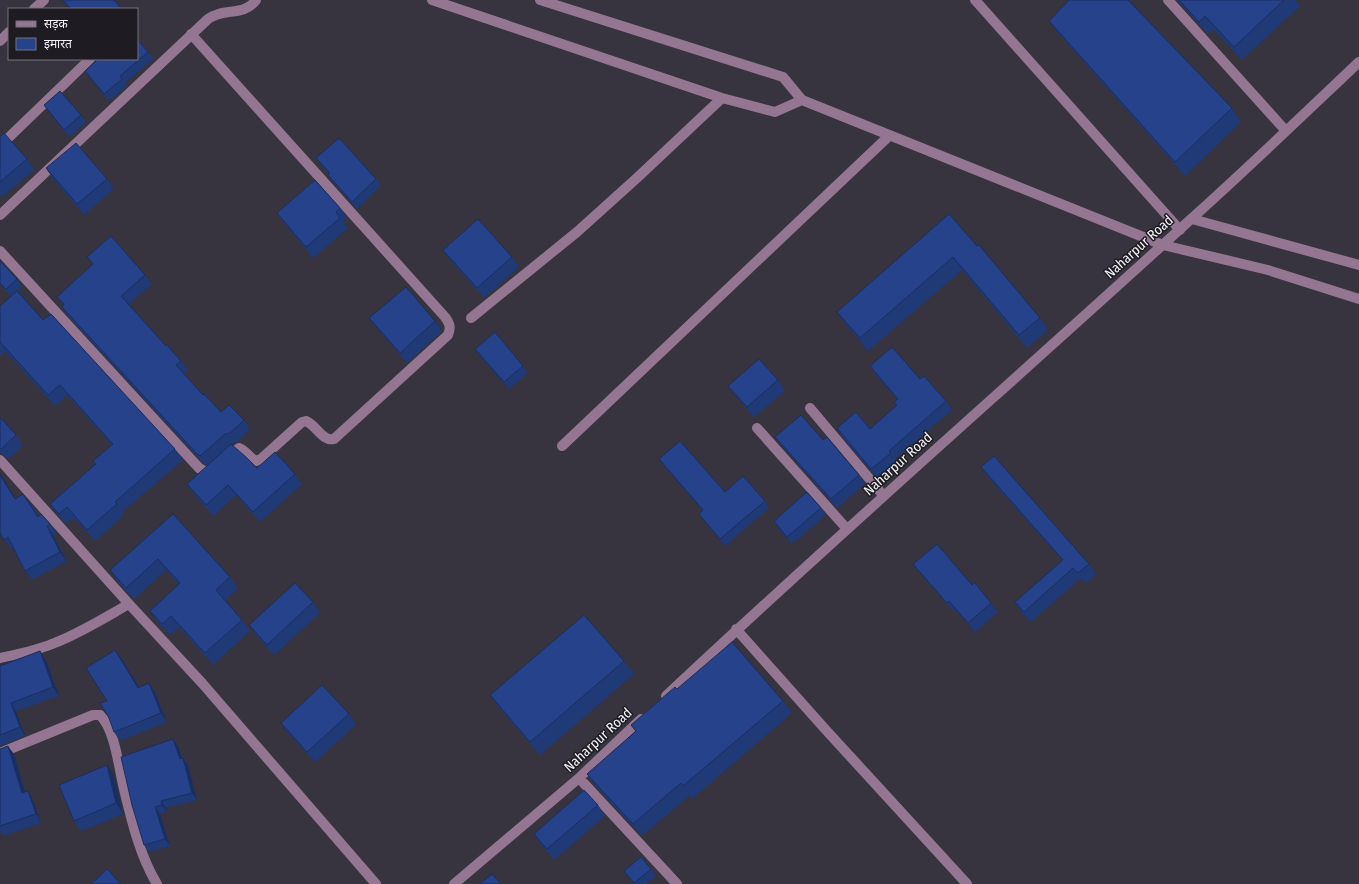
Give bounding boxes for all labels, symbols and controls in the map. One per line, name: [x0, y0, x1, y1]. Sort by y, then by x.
legend: [8, 8, 138, 60]
text: सड़क: [44, 17, 69, 31]
text: इमारत: [44, 37, 73, 51]
street label: Naharpur Road: [1101, 212, 1177, 282]
street label: Naharpur Road: [860, 429, 936, 499]
street label: Naharpur Road: [561, 704, 635, 776]

